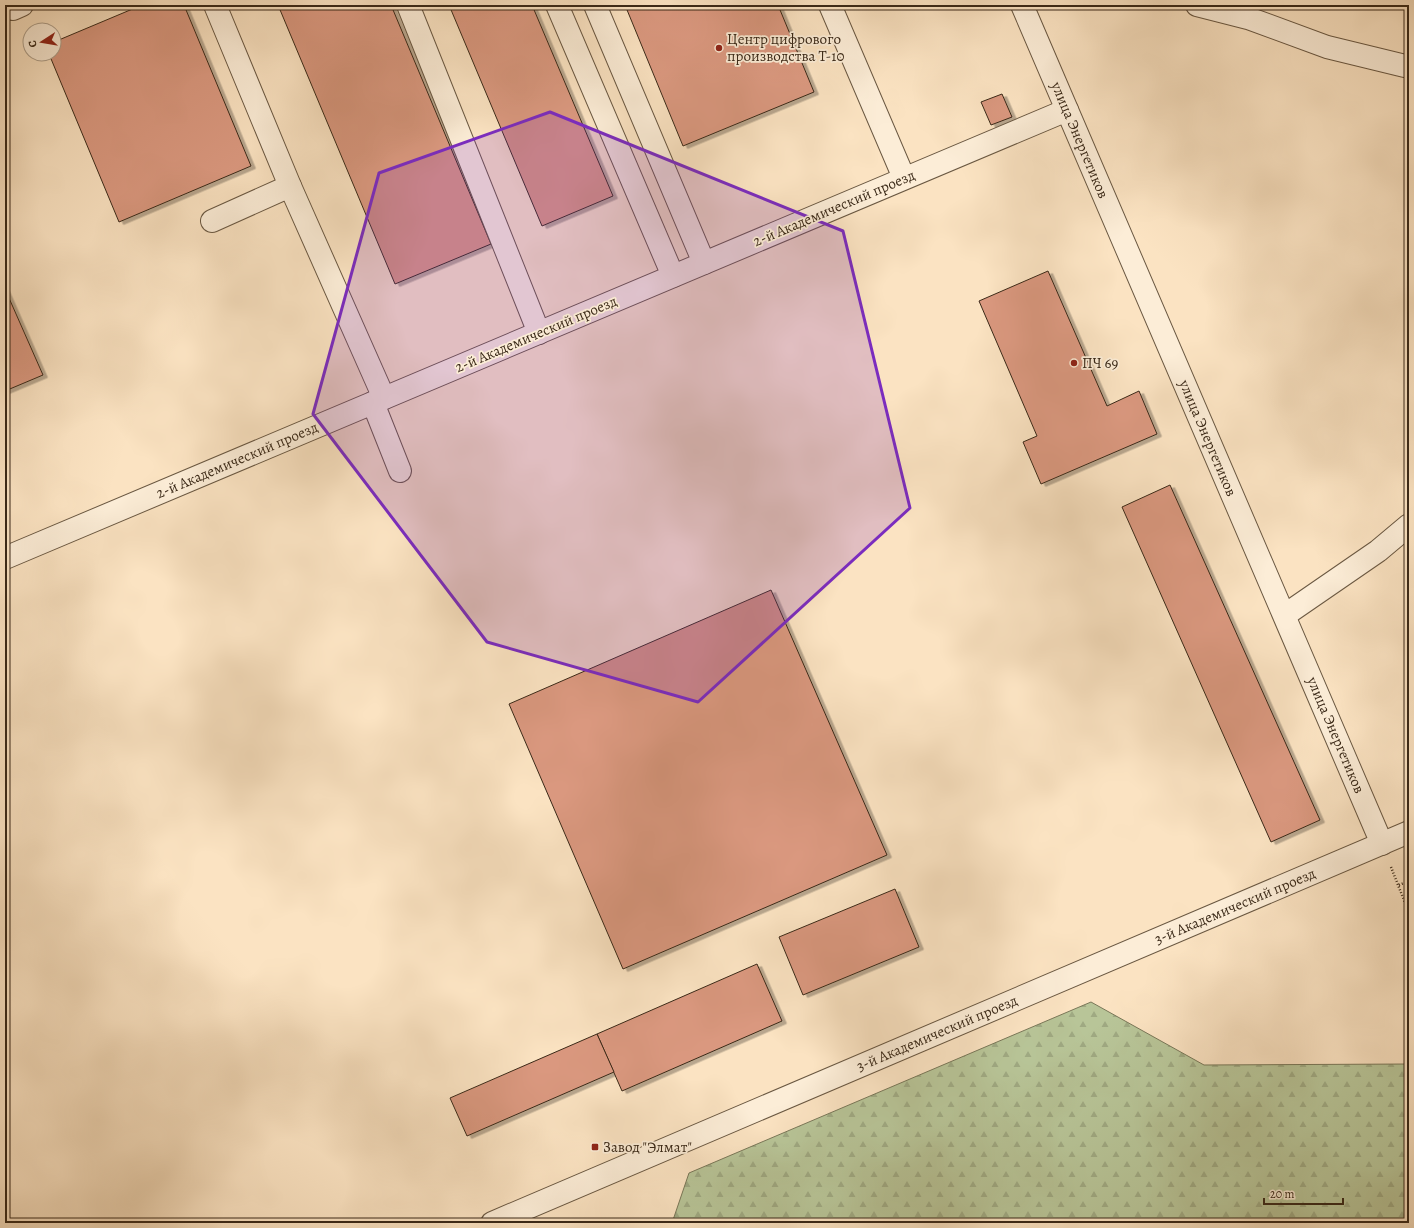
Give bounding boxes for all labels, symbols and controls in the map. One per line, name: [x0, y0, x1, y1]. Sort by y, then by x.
north arrow: [22, 22, 62, 62]
place label: Центр цифрового производства Т-10: [727, 29, 844, 66]
text: С: [25, 39, 41, 49]
marker: Центр цифрового производства Т-10: [714, 43, 724, 53]
street label: улица Энергетиков: [1046, 78, 1114, 201]
street label: 2-й Академический проезд: [750, 165, 918, 251]
street label: 2-й Академический проезд: [452, 291, 620, 377]
place label: ПЧ 69: [1082, 353, 1119, 373]
marker: ПЧ 69: [1069, 358, 1079, 368]
street label: улица Энергетиков: [1174, 376, 1242, 499]
street label: 2-й Академический проезд: [153, 417, 321, 503]
street label: улица Энергетиков: [1302, 673, 1370, 796]
street label: 3-й Академический проезд: [1151, 863, 1319, 949]
street label: 3-й Академический проезд: [853, 990, 1021, 1076]
place label: Завод "Элмат": [603, 1137, 692, 1157]
marker: Завод "Элмат": [590, 1142, 600, 1152]
scale bar: [1264, 1180, 1343, 1206]
text: 20 m: [1270, 1186, 1294, 1202]

